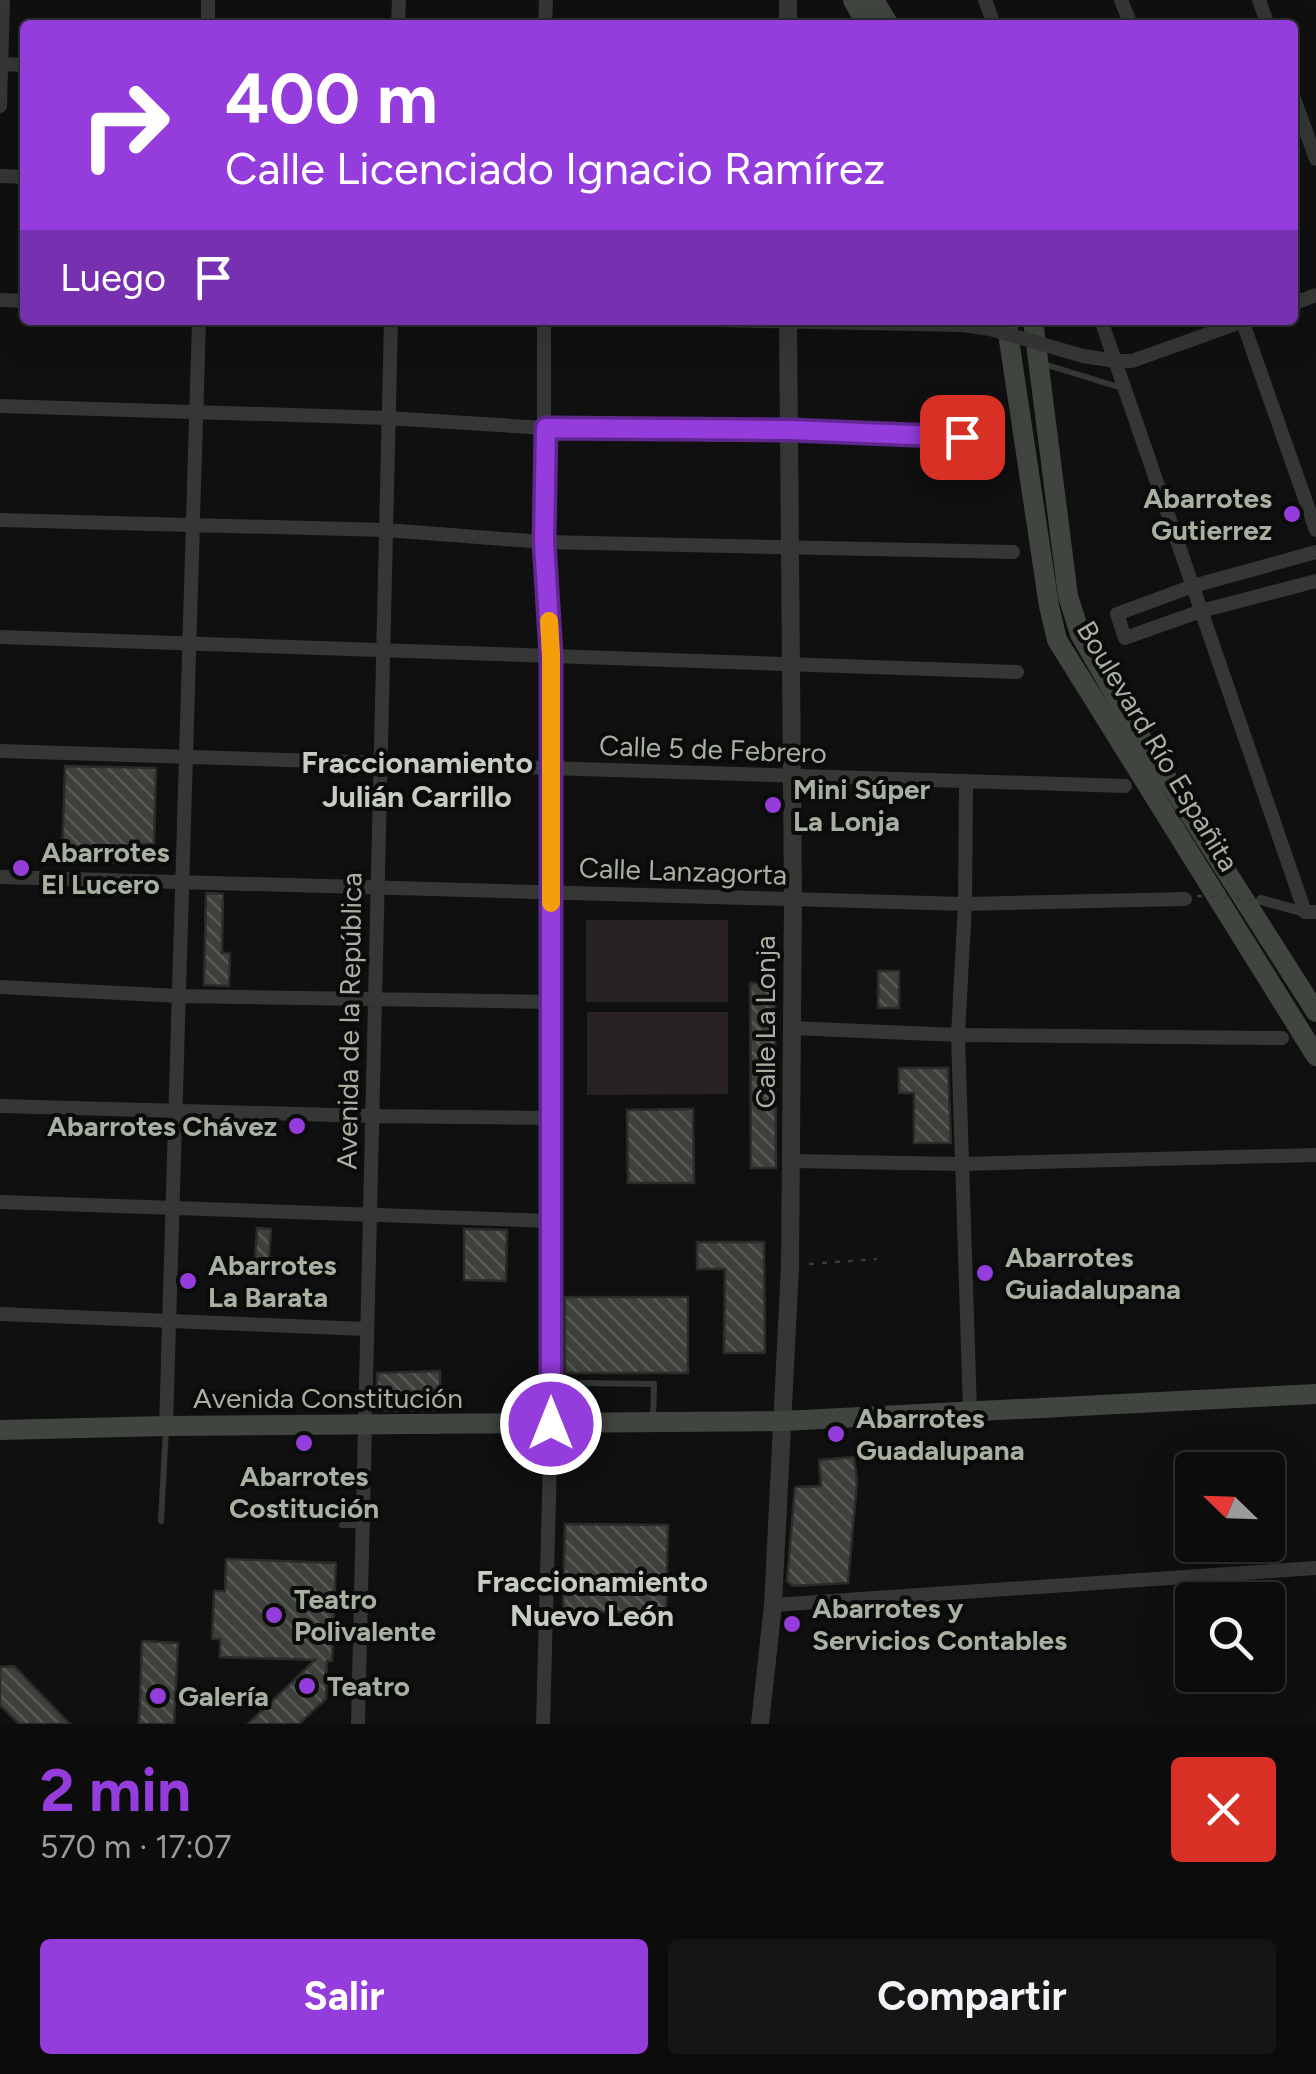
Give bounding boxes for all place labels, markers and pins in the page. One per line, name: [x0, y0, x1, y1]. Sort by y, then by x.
pin: [920, 395, 1005, 480]
place label: Abarrotes Gutierrez: [1143, 481, 1272, 547]
marker: Abarrotes Gutierrez: [1281, 503, 1303, 525]
place label: Mini Súper La Lonja: [793, 772, 930, 838]
marker: Mini Súper La Lonja: [762, 794, 784, 816]
place label: Abarrotes El Lucero: [41, 835, 170, 901]
marker: Abarrotes El Lucero: [10, 857, 32, 879]
place label: Abarrotes Chávez: [47, 1109, 277, 1143]
marker: Abarrotes Chávez: [286, 1115, 308, 1137]
place label: Abarrotes Guiadalupana: [1005, 1240, 1181, 1306]
place label: Abarrotes La Barata: [208, 1248, 337, 1314]
marker: Abarrotes Guiadalupana: [974, 1262, 996, 1284]
marker: Abarrotes La Barata: [177, 1270, 199, 1292]
place label: Abarrotes Guadalupana: [856, 1401, 1025, 1467]
marker: Abarrotes Guadalupana: [825, 1423, 847, 1445]
marker: Abarrotes Costitución: [293, 1432, 315, 1454]
place label: Abarrotes Costitución: [229, 1459, 379, 1525]
place label: Teatro Polivalente: [294, 1582, 436, 1648]
place label: Abarrotes y Servicios Contables: [812, 1591, 1067, 1657]
marker: Teatro Polivalente: [263, 1604, 285, 1626]
marker: Abarrotes y Servicios Contables: [781, 1613, 803, 1635]
place label: Teatro: [327, 1669, 410, 1703]
marker: Teatro: [296, 1675, 318, 1697]
place label: Galería: [178, 1679, 269, 1713]
marker: Galería: [147, 1685, 169, 1707]

